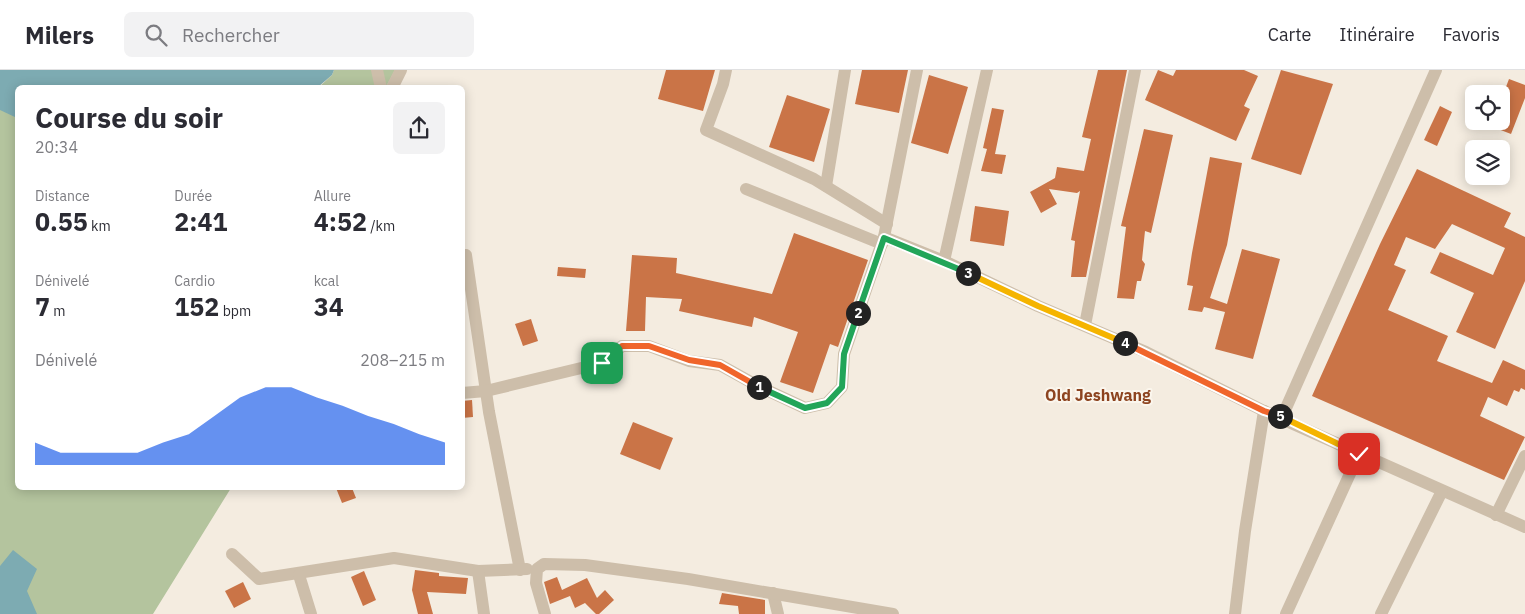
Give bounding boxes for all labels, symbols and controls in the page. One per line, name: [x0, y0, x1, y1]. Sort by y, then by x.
search box: [124, 12, 474, 57]
text: Milers: [25, 19, 94, 51]
icon: search: [142, 21, 170, 49]
text: Rechercher: [182, 23, 280, 47]
text: Carte: [1268, 23, 1311, 46]
text: Itinéraire: [1339, 23, 1415, 46]
text: Favoris: [1443, 23, 1500, 46]
map controls: [1465, 85, 1510, 185]
button: locate: [1465, 85, 1510, 130]
text: Course du soir: [35, 99, 223, 136]
button: share: [393, 102, 445, 154]
text: 20:34: [35, 137, 78, 157]
button: layers: [1465, 140, 1510, 185]
text: Distance: [35, 187, 90, 205]
text: Durée: [174, 187, 212, 205]
text: Allure: [314, 187, 351, 205]
text: 0.55: [35, 205, 88, 238]
text: 2:41: [174, 205, 228, 238]
text: 4:52: [314, 205, 367, 238]
text: km: [88, 217, 111, 235]
text: /km: [367, 217, 395, 235]
pin: 3: [956, 260, 980, 286]
text: 3: [964, 264, 973, 282]
text: Dénivelé: [35, 272, 90, 290]
text: Cardio: [174, 272, 215, 290]
text: kcal: [314, 272, 339, 290]
text: 7: [35, 290, 50, 323]
text: 152: [174, 290, 219, 323]
text: 34: [314, 290, 344, 323]
pin: 2: [846, 300, 870, 326]
text: m: [50, 302, 66, 320]
text: bpm: [219, 302, 251, 320]
text: 2: [854, 304, 863, 322]
pin: 4: [1112, 330, 1138, 356]
text: 4: [1121, 334, 1130, 352]
pin: [581, 342, 623, 384]
icon: arrive: [588, 349, 616, 377]
text: Dénivelé: [35, 350, 97, 370]
text: 208–215 m: [360, 350, 445, 370]
pin: 1: [746, 374, 772, 400]
text: 1: [755, 378, 764, 396]
district label: Old Jeshwang: [1045, 385, 1151, 405]
pin: 5: [1268, 404, 1292, 428]
text: 5: [1276, 407, 1285, 425]
pin: [1338, 433, 1380, 475]
icon: check: [1345, 440, 1373, 468]

